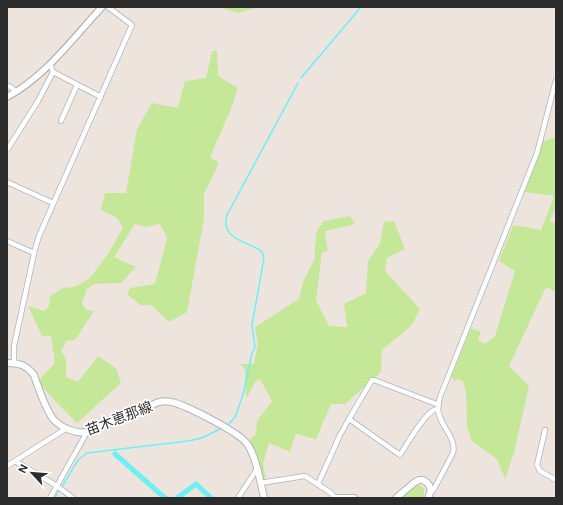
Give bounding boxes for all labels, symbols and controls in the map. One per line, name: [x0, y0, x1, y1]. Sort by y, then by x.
street label: 苗木恵那線: [83, 397, 155, 439]
north arrow: [12, 453, 52, 493]
text: N: [15, 462, 31, 475]

